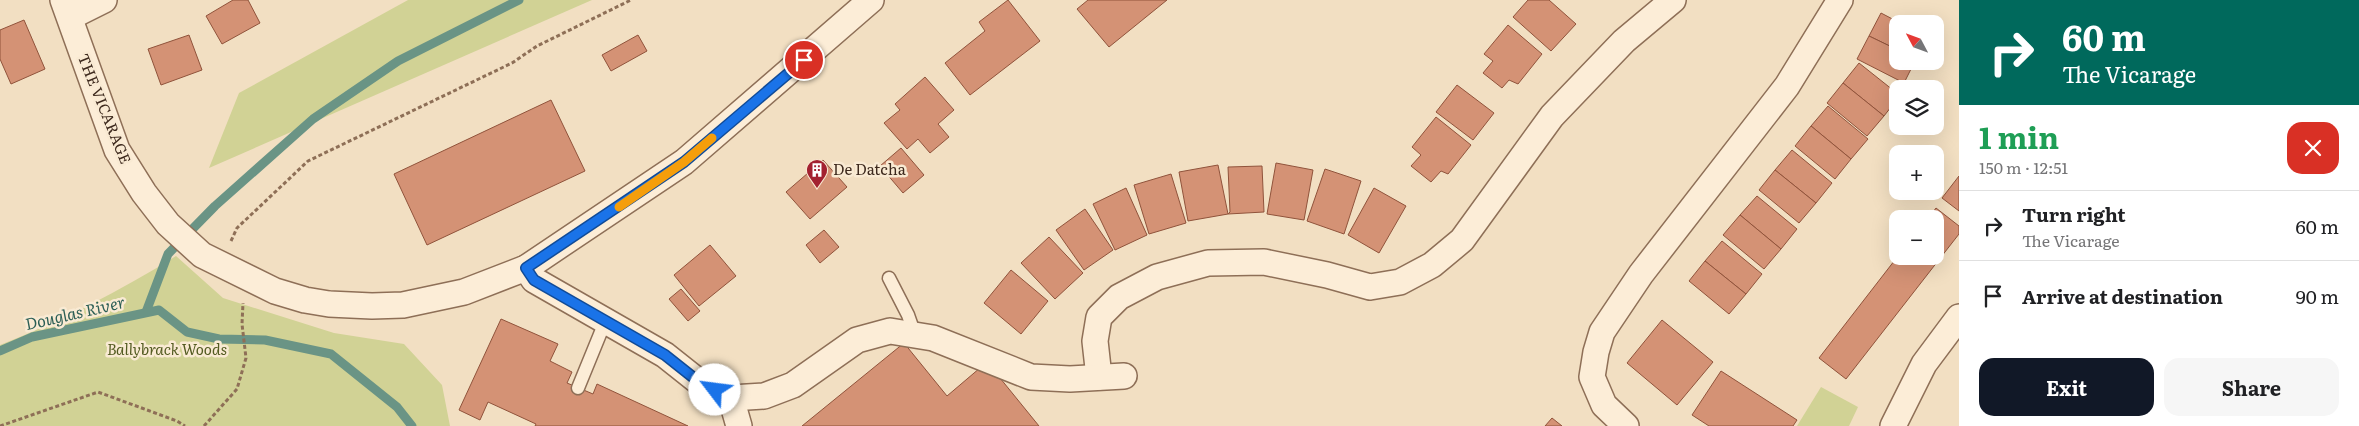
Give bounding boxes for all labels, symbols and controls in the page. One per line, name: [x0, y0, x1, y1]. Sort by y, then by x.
text: 60 m: [2062, 10, 2146, 62]
north arrow: [1889, 15, 1944, 70]
map controls: [1889, 15, 1944, 265]
icon: right: [1979, 20, 2044, 85]
pin: [783, 39, 825, 81]
icon: arrive: [790, 46, 818, 74]
street label: THE VICARAGE: [73, 50, 138, 167]
text: The Vicarage: [2062, 57, 2196, 90]
button: layers: [1889, 80, 1944, 135]
text: 1 min: [1979, 114, 2059, 158]
button: close: [2287, 122, 2339, 174]
button: +: [1889, 145, 1944, 200]
text: 150 m · 12:51: [1979, 155, 2068, 179]
place label: De Datcha: [833, 157, 907, 180]
building icon: De Datcha: [805, 158, 829, 189]
text: Turn right: [2022, 200, 2126, 228]
button: −: [1889, 210, 1944, 265]
icon: right: [1979, 212, 2007, 240]
text: 60 m: [2296, 212, 2339, 240]
text: The Vicarage: [2022, 228, 2120, 252]
icon: arrive: [1979, 282, 2007, 310]
text: Arrive at destination: [2022, 282, 2223, 310]
text: 90 m: [2296, 282, 2339, 310]
water label: Douglas River: [23, 289, 127, 335]
park label: Ballybrack Woods: [107, 337, 227, 360]
button: Exit: [1979, 358, 2154, 416]
button: Share: [2164, 358, 2339, 416]
position arrow: [688, 363, 740, 415]

